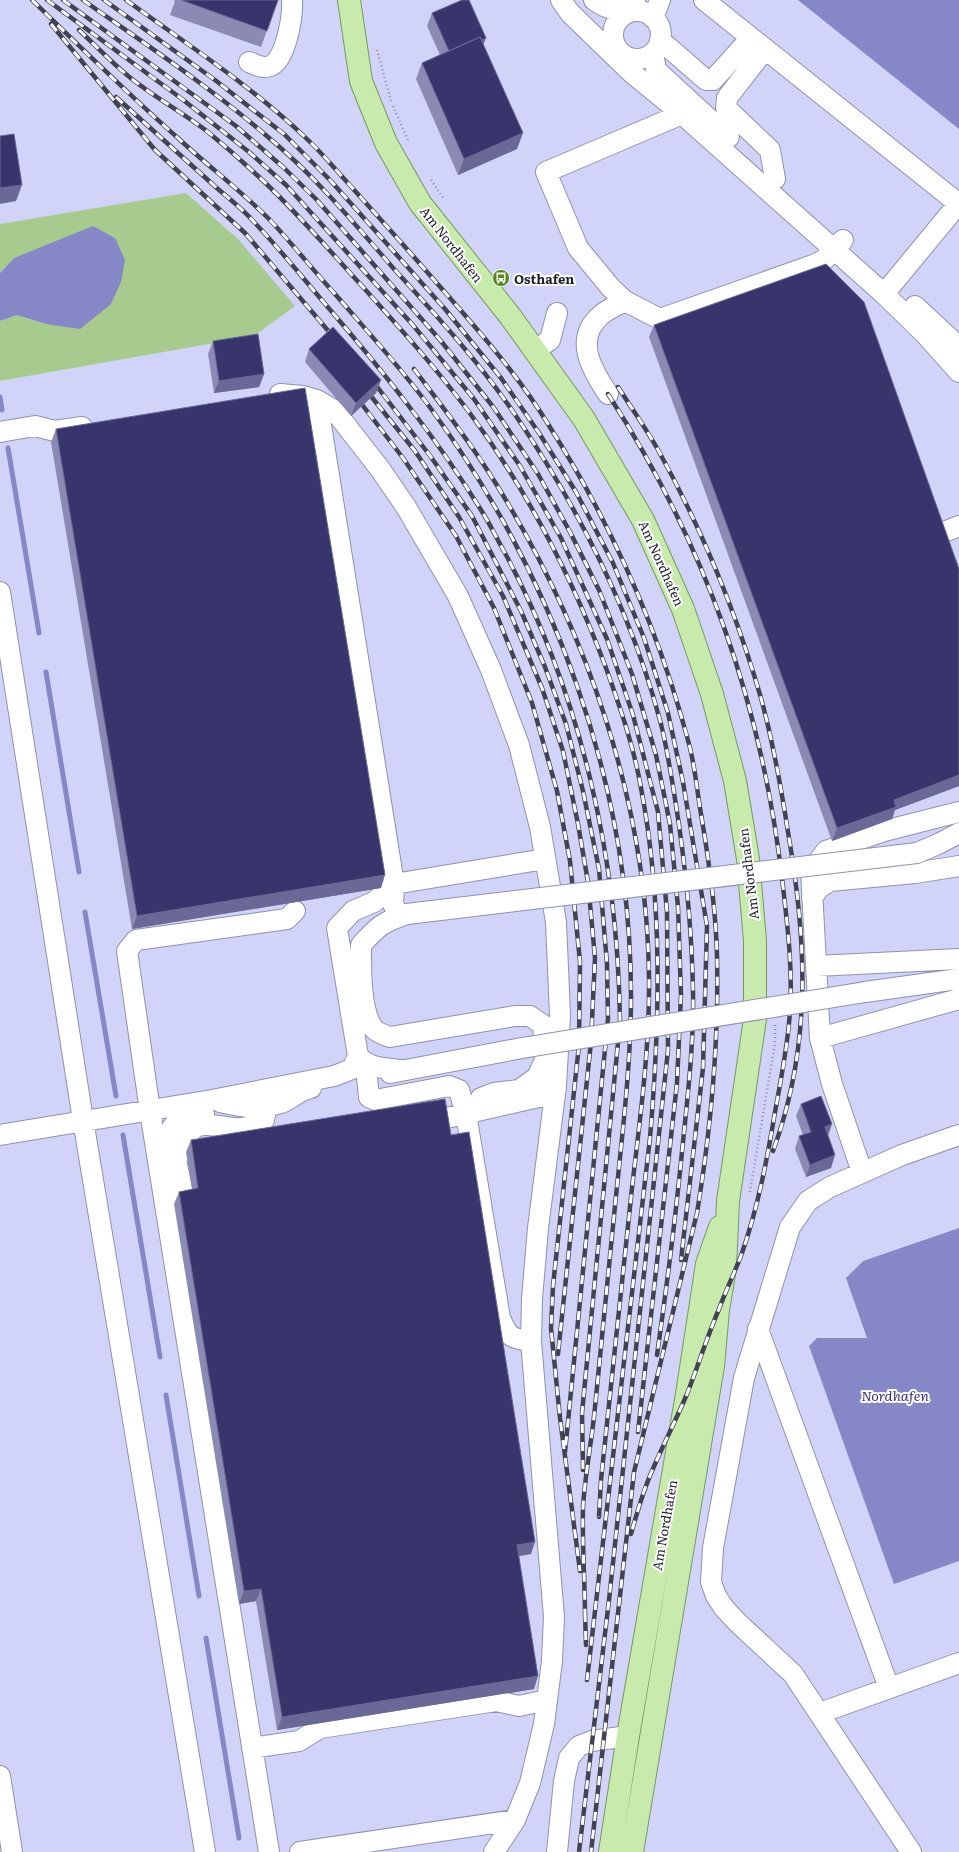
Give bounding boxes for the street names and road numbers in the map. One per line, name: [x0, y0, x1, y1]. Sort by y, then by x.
street label: Am Nordhafen: [416, 202, 488, 286]
street label: Am Nordhafen: [635, 517, 690, 609]
street label: Am Nordhafen: [733, 827, 763, 921]
street label: Am Nordhafen: [647, 1478, 681, 1572]

